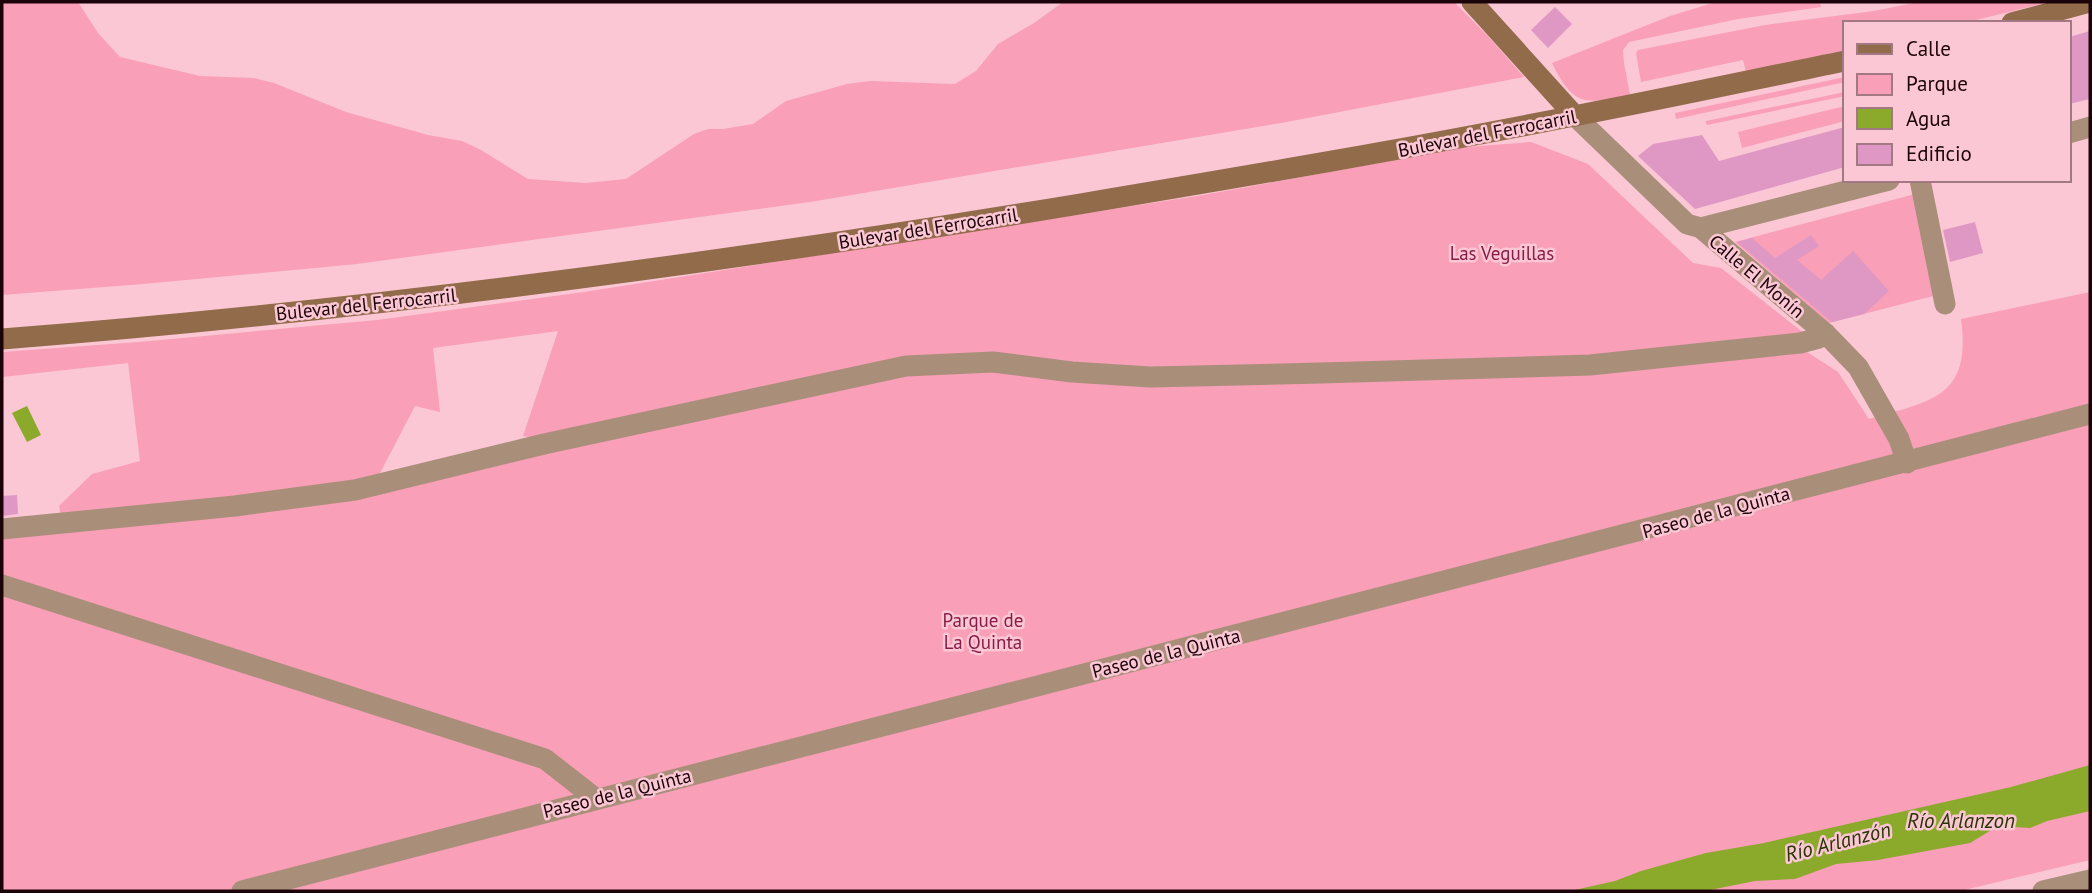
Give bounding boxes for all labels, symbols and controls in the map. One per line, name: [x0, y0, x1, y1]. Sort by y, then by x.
legend: [1843, 21, 2071, 182]
text: Calle: [1906, 35, 1951, 62]
text: Parque: [1906, 70, 1968, 97]
street label: Bulevar del Ferrocarril: [1396, 104, 1578, 162]
text: Agua: [1906, 105, 1951, 132]
text: Edificio: [1906, 140, 1972, 167]
street label: Bulevar del Ferrocarril: [837, 202, 1020, 254]
street label: Calle El Monín: [1704, 229, 1810, 323]
park label: Las Veguillas: [1450, 241, 1554, 265]
street label: Bulevar del Ferrocarril: [275, 283, 458, 325]
street label: Paseo de la Quinta: [1640, 481, 1792, 543]
park label: Parque de La Quinta: [943, 608, 1023, 654]
street label: Paseo de la Quinta: [1090, 623, 1242, 683]
street label: Paseo de la Quinta: [541, 763, 693, 823]
water label: Río Arlanzon: [1907, 807, 2015, 834]
water label: Río Arlanzón: [1782, 815, 1894, 868]

